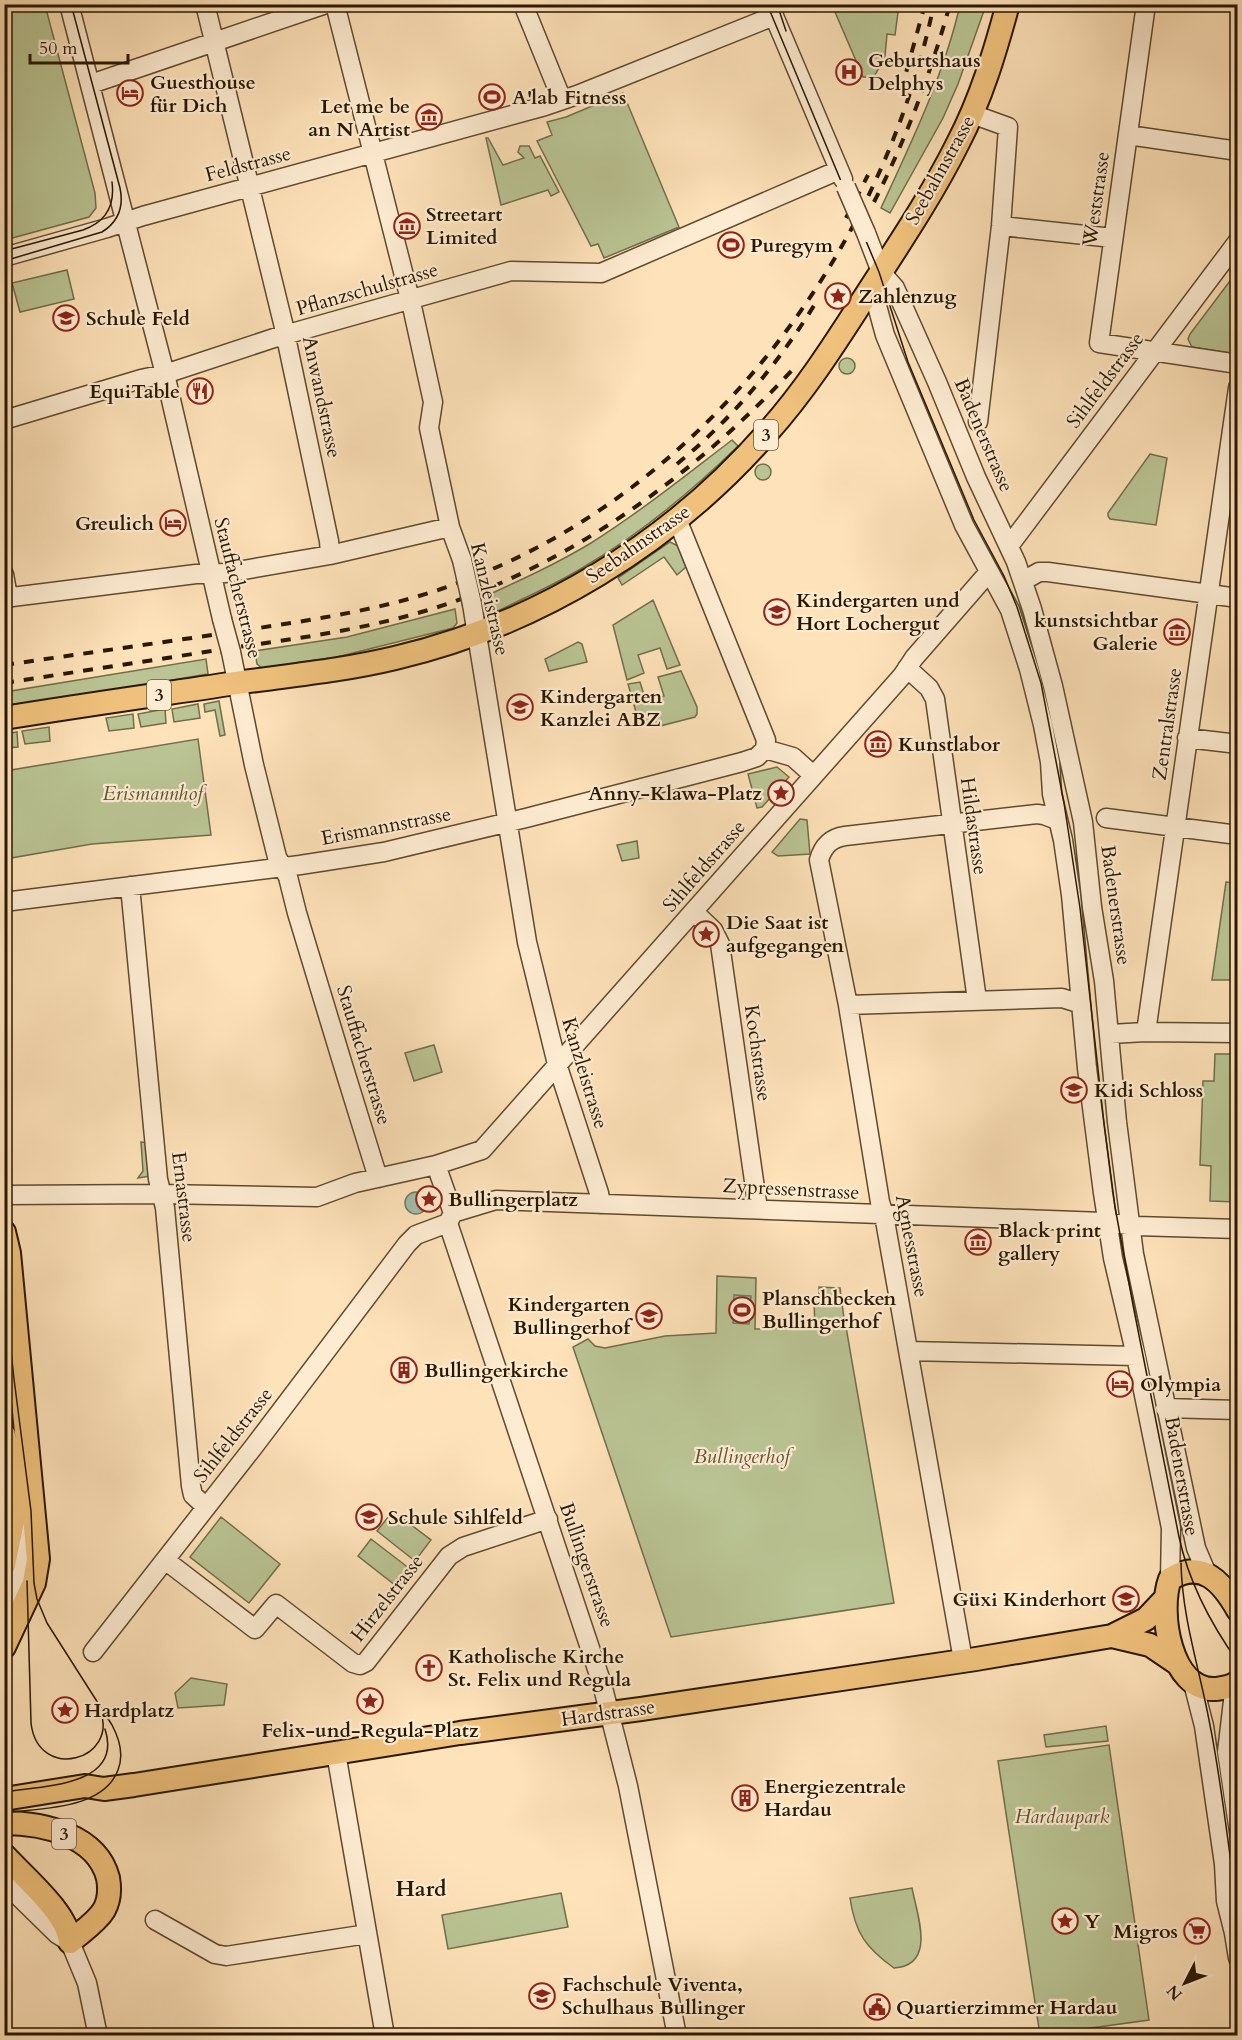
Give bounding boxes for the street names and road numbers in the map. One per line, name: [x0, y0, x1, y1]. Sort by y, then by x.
street label: Seebahnstrasse: [899, 110, 981, 230]
street label: Feldstrasse: [202, 140, 294, 188]
street label: Weststrasse: [1076, 150, 1116, 249]
street label: Pflanzschulstrasse: [293, 256, 441, 322]
street label: Sihlfeldstrasse: [1060, 326, 1150, 434]
street label: Anwandstrasse: [296, 334, 348, 460]
street label: Badenerstrasse: [948, 374, 1020, 496]
road number: 3: [754, 420, 778, 450]
street label: Seebahnstrasse: [581, 498, 695, 590]
street label: Stauffacherstrasse: [207, 515, 269, 661]
street label: Kanzleistrasse: [464, 540, 516, 658]
street label: Zentralstrasse: [1146, 666, 1188, 782]
road number: 3: [147, 680, 171, 710]
street label: Hildastrasse: [954, 776, 994, 876]
street label: Erismannstrasse: [319, 800, 453, 852]
street label: Sihlfeldstrasse: [656, 814, 752, 918]
street label: Badenerstrasse: [1094, 843, 1138, 967]
street label: Stauffacherstrasse: [330, 982, 398, 1128]
street label: Kochstrasse: [738, 1003, 778, 1103]
street label: Kanzleistrasse: [555, 1014, 615, 1132]
street label: Ernastrasse: [165, 1150, 203, 1244]
street label: Zypressenstrasse: [722, 1172, 860, 1206]
street label: Agnesstrasse: [889, 1192, 935, 1300]
street label: Sihlfeldstrasse: [187, 1382, 279, 1488]
street label: Badenerstrasse: [1158, 1414, 1206, 1538]
street label: Bullingerstrasse: [553, 1499, 621, 1631]
street label: Hirzelstrasse: [344, 1549, 430, 1647]
street label: Hardstrasse: [559, 1693, 657, 1733]
road number: 3: [52, 1819, 76, 1849]

